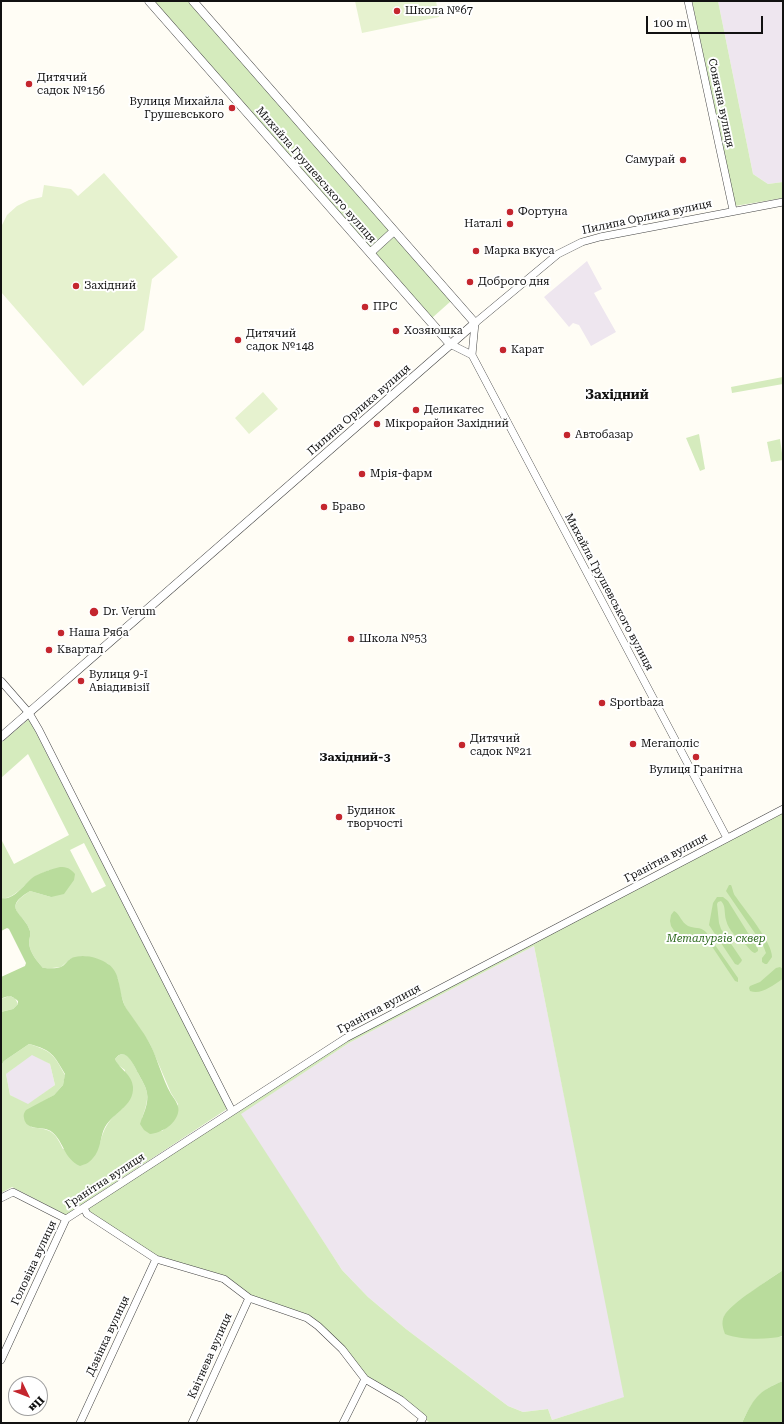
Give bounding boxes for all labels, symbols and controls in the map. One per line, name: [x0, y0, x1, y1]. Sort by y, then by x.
place label: Школа №67: [405, 4, 473, 18]
marker: Школа №67: [392, 6, 402, 16]
scale bar: [648, 8, 765, 34]
text: 100 m: [653, 16, 687, 30]
street label: Сонячна вулиця: [705, 57, 737, 149]
place label: Дитячий садок №156: [37, 71, 105, 97]
marker: Дитячий садок №156: [24, 79, 34, 89]
place label: Вулиця Михайла Грушевського: [129, 95, 224, 121]
marker: Вулиця Михайла Грушевського: [227, 103, 237, 113]
street label: Михайла Грушевського вулиця: [253, 104, 379, 246]
place label: Самурай: [625, 153, 675, 167]
marker: Самурай: [678, 155, 688, 165]
street label: Пилипа Орлика вулиця: [581, 197, 713, 237]
place label: Фортуна: [518, 205, 567, 219]
marker: Фортуна: [505, 207, 515, 217]
place label: Наталі: [464, 217, 502, 231]
marker: Наталі: [505, 219, 515, 229]
place label: Марка вкуса: [484, 244, 554, 258]
marker: Марка вкуса: [471, 246, 481, 256]
place label: Доброго дня: [478, 275, 550, 289]
marker: Доброго дня: [465, 277, 475, 287]
place label: Західний: [84, 279, 136, 293]
marker: Західний: [71, 281, 81, 291]
place label: ПРС: [373, 300, 397, 314]
marker: ПРС: [360, 302, 370, 312]
place label: Хозяюшка: [404, 324, 463, 338]
marker: Хозяюшка: [391, 326, 401, 336]
place label: Дитячий садок №148: [246, 327, 314, 353]
marker: Дитячий садок №148: [233, 335, 243, 345]
place label: Карат: [511, 343, 544, 357]
marker: Карат: [498, 345, 508, 355]
street label: Пилипа Орлика вулиця: [305, 362, 413, 458]
district label: Західний: [585, 387, 649, 403]
place label: Деликатес: [424, 403, 484, 417]
marker: Деликатес: [411, 405, 421, 415]
place label: Мікрорайон Західний: [385, 417, 509, 431]
marker: Мікрорайон Західний: [372, 419, 382, 429]
place label: Автобазар: [575, 428, 633, 442]
marker: Автобазар: [562, 430, 572, 440]
place label: Мрія-фарм: [370, 467, 432, 481]
marker: Мрія-фарм: [357, 469, 367, 479]
place label: Браво: [332, 500, 365, 514]
marker: Браво: [319, 502, 329, 512]
street label: Михайла Грушевського вулиця: [562, 511, 656, 673]
place label: Dr. Verum: [103, 605, 156, 619]
marker: Dr. Verum: [88, 606, 100, 618]
place label: Наша Ряба: [69, 626, 129, 640]
marker: Наша Ряба: [56, 628, 66, 638]
place label: Школа №53: [359, 632, 427, 646]
marker: Школа №53: [346, 634, 356, 644]
place label: Квартал: [57, 643, 104, 657]
marker: Квартал: [44, 645, 54, 655]
place label: Вулиця 9-ї Авіадивізії: [89, 668, 149, 694]
marker: Вулиця 9-ї Авіадивізії: [76, 676, 86, 686]
place label: Sportbaza: [610, 696, 664, 710]
marker: Sportbaza: [597, 698, 607, 708]
place label: Дитячий садок №21: [470, 732, 532, 758]
place label: Мегаполіс: [641, 737, 699, 751]
marker: Мегаполіс: [628, 739, 638, 749]
marker: Дитячий садок №21: [457, 740, 467, 750]
district label: Західний-3: [320, 750, 390, 764]
marker: Вулиця Гранітна: [691, 752, 701, 762]
place label: Вулиця Гранітна: [649, 763, 743, 777]
place label: Будинок творчості: [347, 804, 403, 830]
marker: Будинок творчості: [334, 812, 344, 822]
street label: Гранітна вулиця: [622, 830, 710, 886]
park label: Металургів сквер: [666, 932, 766, 946]
street label: Гранітна вулиця: [335, 981, 423, 1037]
street label: Гранітна вулиця: [63, 1150, 147, 1212]
street label: Головіна вулиця: [9, 1218, 59, 1308]
street label: Дзвінка вулиця: [84, 1294, 132, 1378]
street label: Квітнева вулиця: [185, 1311, 235, 1401]
north arrow: [8, 1376, 48, 1416]
text: Пн: [26, 1393, 47, 1414]

